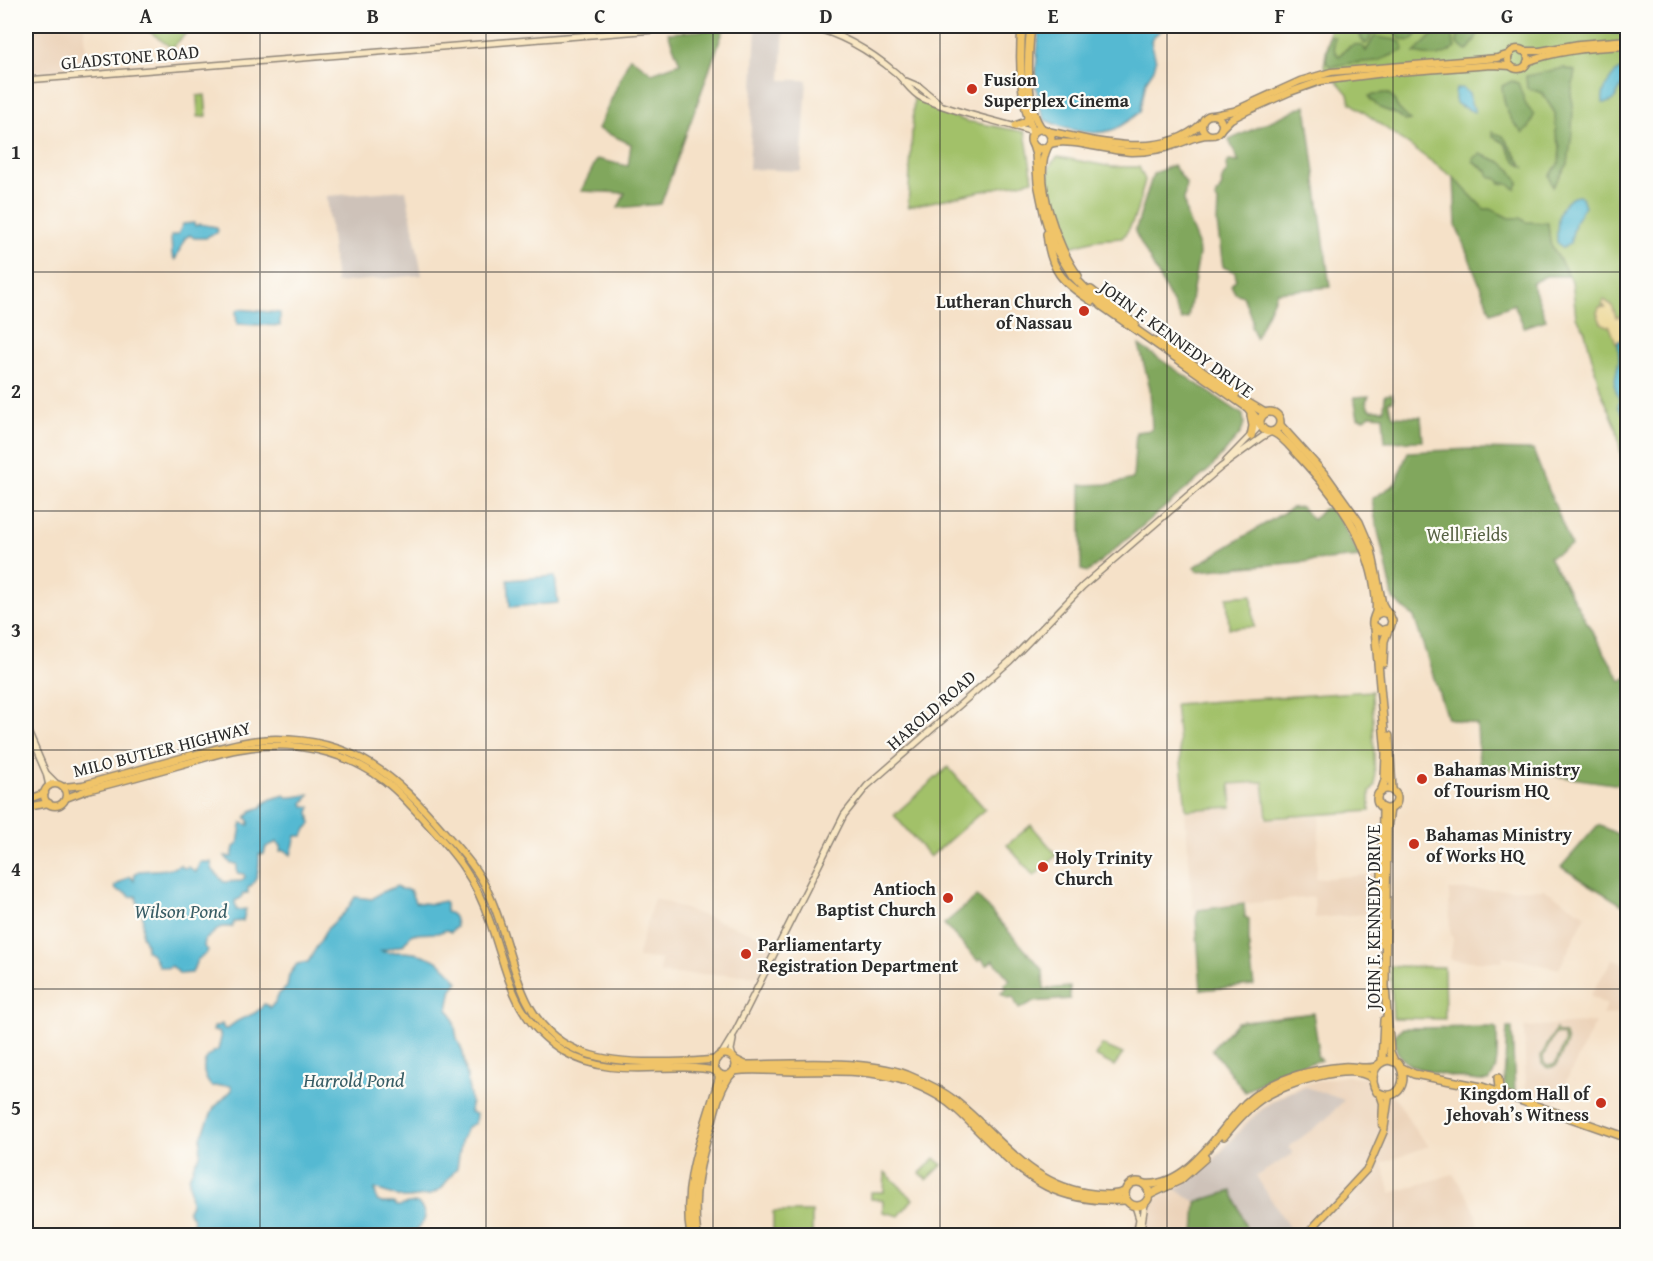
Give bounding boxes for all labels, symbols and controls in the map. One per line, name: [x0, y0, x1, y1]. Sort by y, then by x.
text: A: [140, 1, 153, 30]
text: B: [367, 1, 379, 30]
text: C: [594, 1, 606, 30]
text: D: [819, 1, 833, 30]
text: E: [1048, 1, 1059, 30]
text: F: [1275, 1, 1285, 30]
text: G: [1501, 1, 1513, 30]
street label: GLADSTONE ROAD: [60, 38, 200, 76]
place label: Fusion Superplex Cinema: [984, 66, 1130, 114]
marker: Fusion Superplex Cinema: [965, 82, 979, 96]
text: 1: [11, 137, 21, 166]
street label: JOHN F. KENNEDY DRIVE: [1093, 273, 1260, 404]
place label: Lutheran Church of Nassau: [936, 288, 1073, 336]
marker: Lutheran Church of Nassau: [1077, 304, 1091, 318]
text: 2: [11, 376, 21, 405]
park label: Well Fields: [1426, 521, 1508, 548]
text: 3: [11, 615, 21, 644]
street label: HAROLD ROAD: [880, 664, 982, 756]
street label: MILO BUTLER HIGHWAY: [70, 714, 254, 784]
place label: Bahamas Ministry of Tourism HQ: [1434, 756, 1581, 804]
marker: Bahamas Ministry of Tourism HQ: [1415, 772, 1429, 786]
place label: Bahamas Ministry of Works HQ: [1426, 821, 1573, 869]
street label: JOHN F. KENNEDY DRIVE: [1360, 825, 1387, 1011]
marker: Bahamas Ministry of Works HQ: [1407, 837, 1421, 851]
place label: Holy Trinity Church: [1055, 844, 1153, 892]
text: 4: [11, 854, 21, 883]
marker: Holy Trinity Church: [1036, 860, 1050, 874]
place label: Antioch Baptist Church: [817, 875, 936, 923]
marker: Antioch Baptist Church: [941, 891, 955, 905]
water label: Wilson Pond: [134, 896, 228, 925]
place label: Parliamentarty Registration Department: [758, 931, 959, 979]
marker: Parliamentarty Registration Department: [739, 947, 753, 961]
water label: Harrold Pond: [302, 1065, 405, 1094]
place label: Kingdom Hall of Jehovah’s Witness: [1443, 1080, 1592, 1128]
text: 5: [11, 1093, 21, 1122]
marker: Kingdom Hall of Jehovah’s Witness: [1594, 1096, 1608, 1110]

